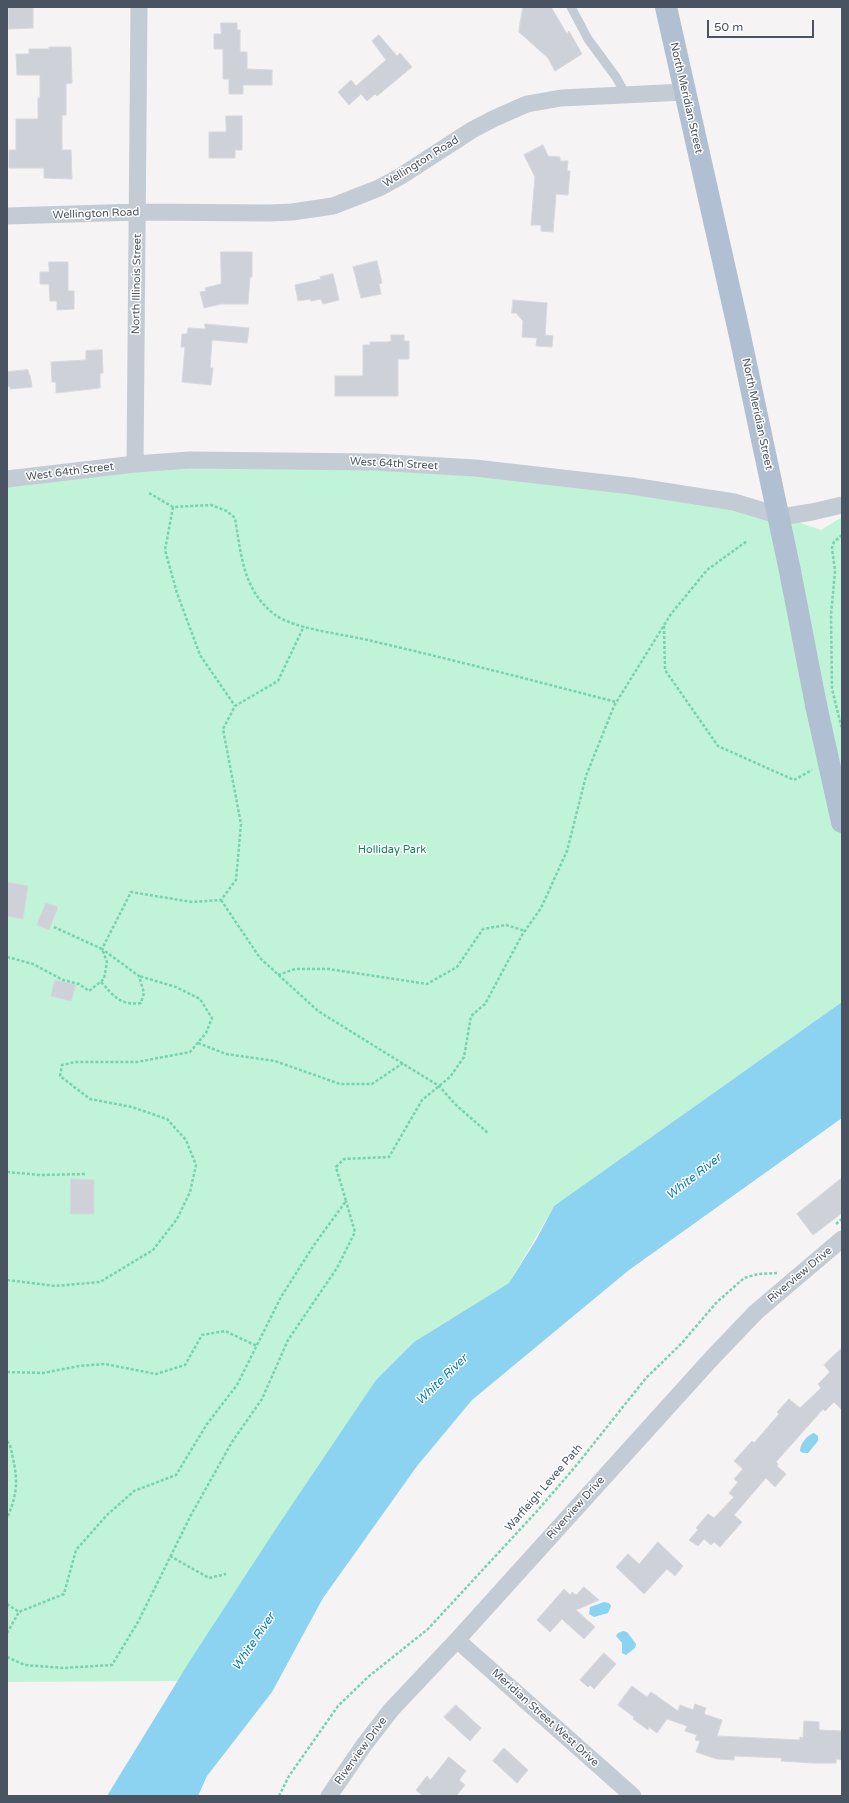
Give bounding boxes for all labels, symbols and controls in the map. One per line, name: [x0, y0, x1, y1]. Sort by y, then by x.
scale bar: [709, 12, 816, 38]
text: 50 m: [714, 20, 743, 34]
street label: North Meridian Street: [667, 41, 705, 155]
street label: Wellington Road: [381, 133, 461, 191]
street label: Wellington Road: [52, 206, 140, 222]
street label: North Illinois Street: [130, 234, 144, 334]
street label: North Meridian Street: [739, 357, 775, 471]
street label: West 64th Street: [350, 455, 438, 473]
street label: West 64th Street: [25, 460, 115, 484]
park label: Holliday Park: [358, 843, 426, 857]
water label: White River: [664, 1151, 724, 1203]
street label: Riverview Drive: [765, 1244, 835, 1306]
water label: White River: [413, 1352, 471, 1408]
street label: Warfleigh Levee Path: [503, 1442, 585, 1534]
street label: Riverview Drive: [544, 1474, 608, 1542]
water label: White River: [230, 1611, 278, 1673]
street label: Meridian Street West Drive: [489, 1666, 601, 1770]
street label: Riverview Drive: [332, 1715, 390, 1787]

